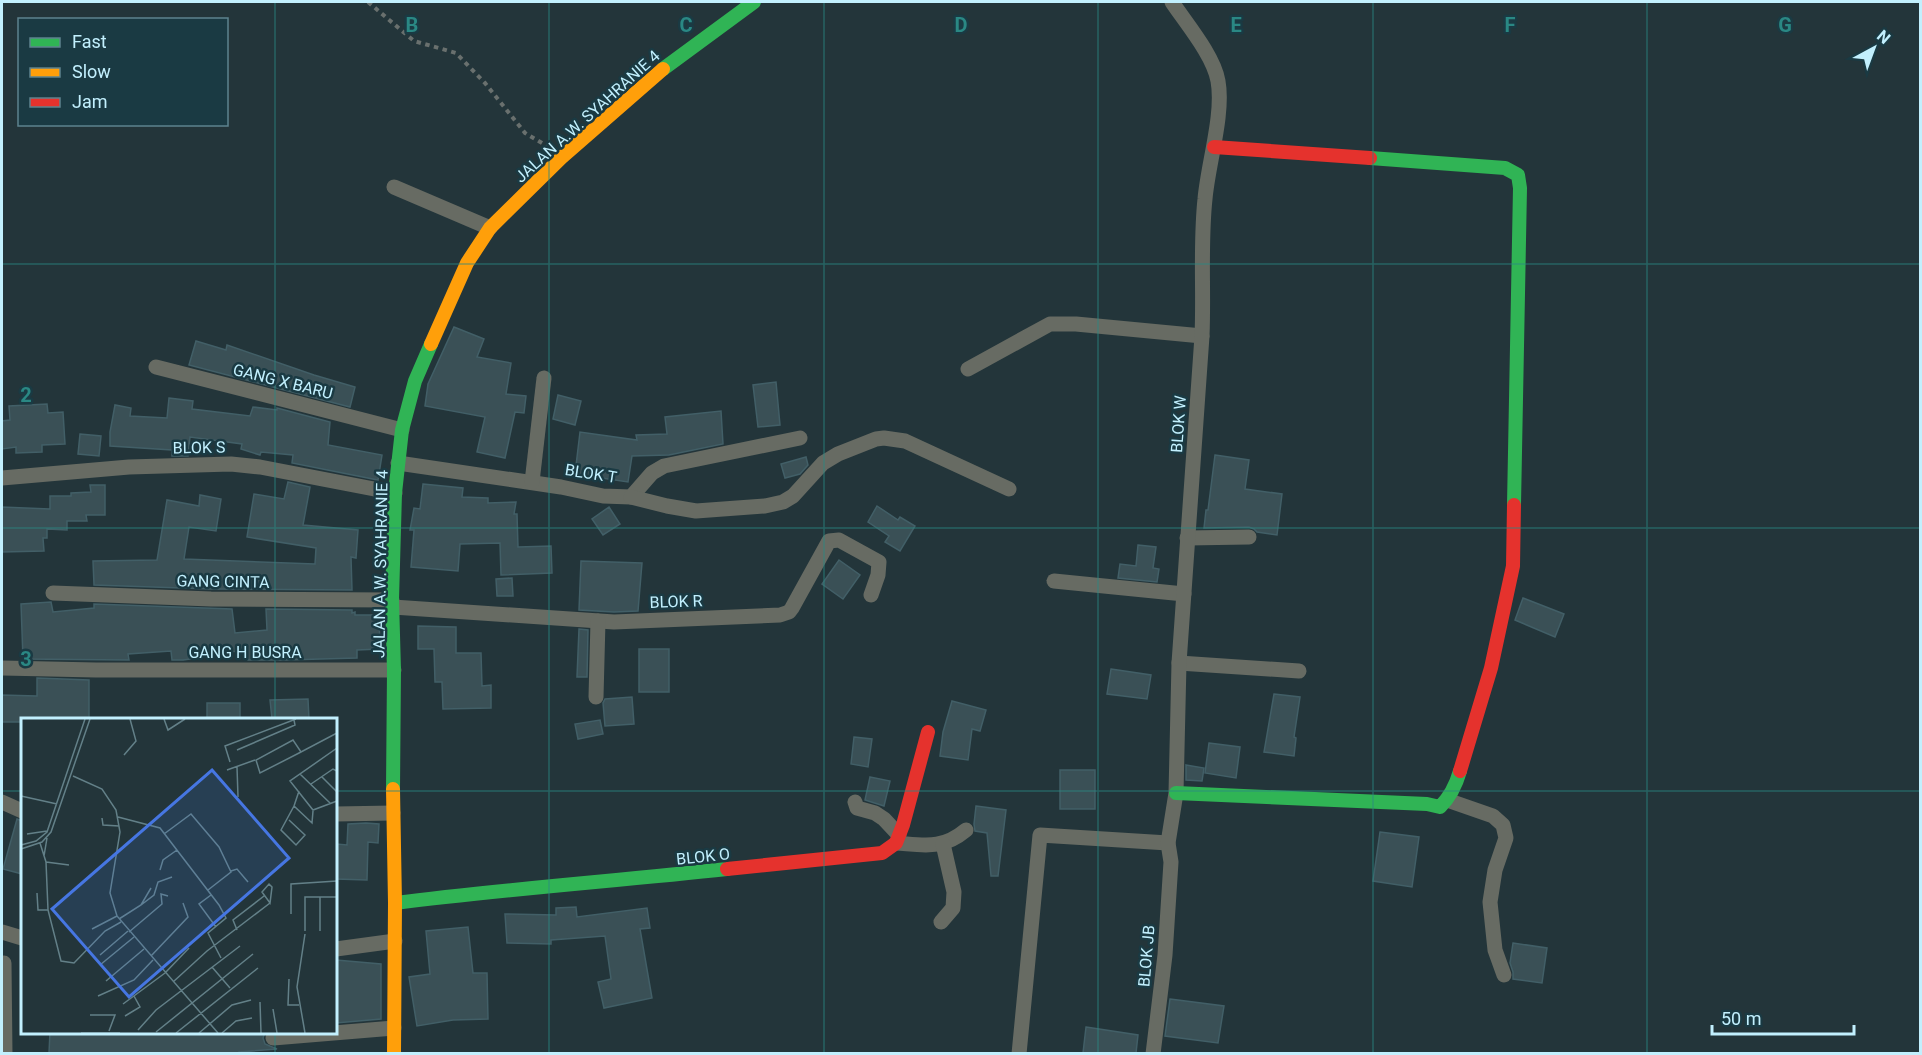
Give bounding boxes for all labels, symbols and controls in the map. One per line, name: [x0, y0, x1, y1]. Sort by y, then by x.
text: B: [406, 13, 418, 37]
text: C: [679, 13, 693, 37]
text: D: [955, 13, 968, 37]
text: E: [1230, 13, 1242, 37]
text: F: [1505, 13, 1516, 37]
text: G: [1778, 13, 1792, 37]
legend: [18, 18, 228, 126]
north arrow: [1844, 18, 1904, 78]
text: N: [1873, 26, 1894, 48]
text: Fast: [72, 31, 107, 52]
street label: JALAN A.W. SYAHRANIE 4: [511, 46, 664, 186]
text: Slow: [72, 61, 111, 82]
text: Jam: [72, 91, 108, 112]
street label: GANG X BARU: [231, 360, 335, 403]
text: 2: [20, 383, 32, 407]
street label: BLOK W: [1167, 395, 1190, 453]
street label: BLOK S: [173, 438, 225, 457]
street label: BLOK T: [564, 460, 619, 487]
street label: JALAN A.W. SYAHRANIE 4: [369, 470, 392, 658]
street label: GANG CINTA: [176, 571, 270, 592]
street label: BLOK R: [649, 591, 703, 612]
street label: GANG H BUSRA: [188, 643, 302, 662]
text: 3: [20, 647, 32, 671]
inset map: [21, 718, 338, 1034]
street label: BLOK O: [675, 844, 731, 869]
street label: BLOK JB: [1134, 924, 1159, 988]
scale bar: [1712, 998, 1854, 1036]
text: 50 m: [1721, 1008, 1761, 1029]

